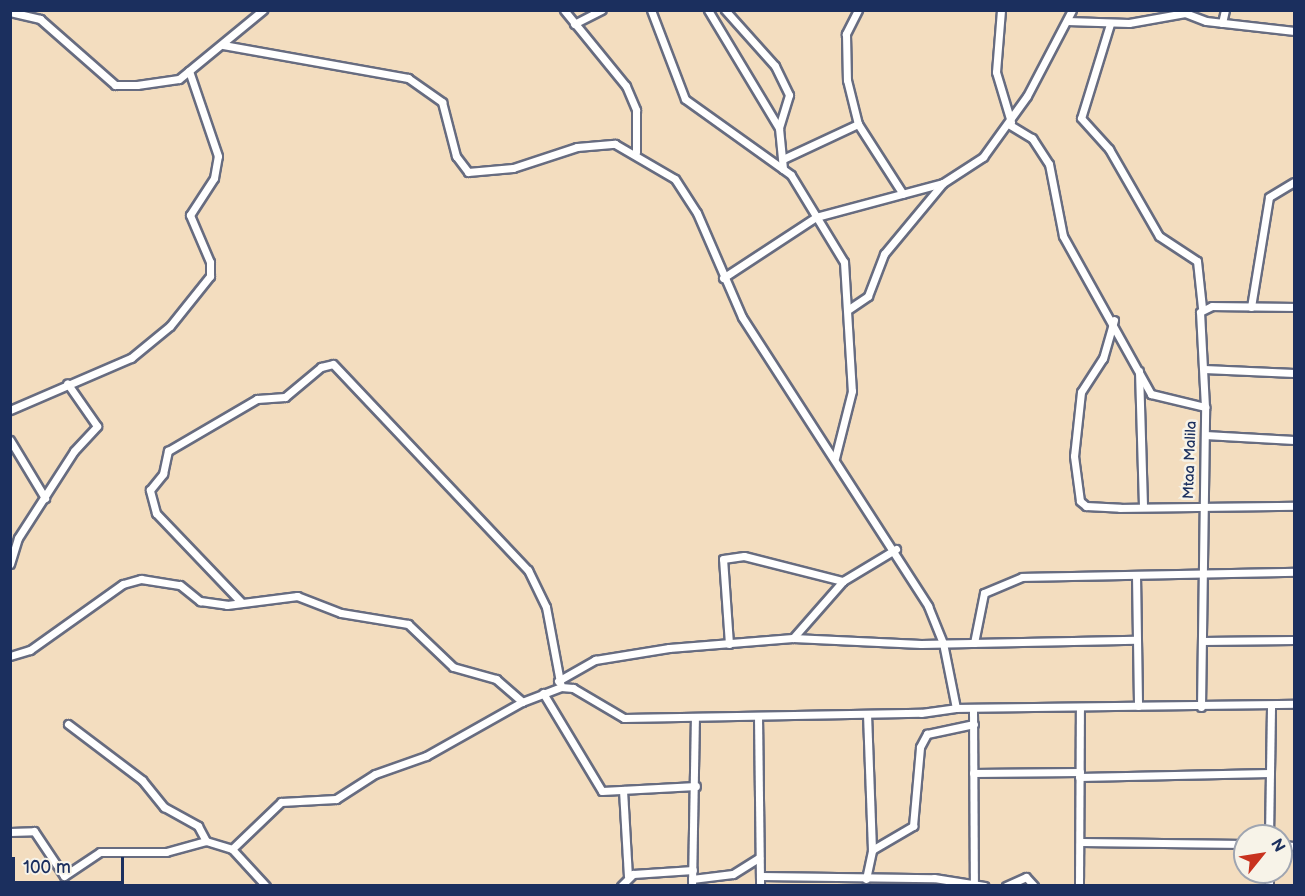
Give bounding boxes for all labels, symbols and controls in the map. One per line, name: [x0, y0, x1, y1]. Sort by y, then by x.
street label: Mtaa Malila: [1180, 421, 1200, 499]
north arrow: [1233, 824, 1293, 884]
text: N: [1266, 836, 1289, 856]
scale bar: [15, 845, 128, 883]
text: 100 m: [23, 857, 71, 878]

